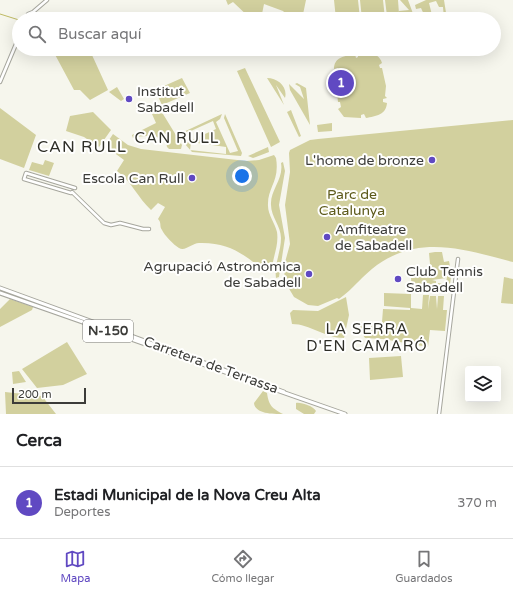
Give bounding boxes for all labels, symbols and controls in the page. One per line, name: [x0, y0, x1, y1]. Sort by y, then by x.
search box: [12, 12, 501, 56]
icon: search: [26, 23, 48, 45]
text: Buscar aquí: [58, 25, 141, 43]
pin: 1: [328, 68, 354, 98]
place label: Institut Sabadell: [137, 83, 194, 116]
marker: Institut Sabadell: [124, 94, 134, 104]
district label: CAN RULL: [135, 129, 219, 147]
district label: CAN RULL: [37, 137, 127, 157]
place label: L'home de bronze: [305, 152, 424, 169]
marker: L'home de bronze: [427, 155, 437, 165]
your location: [232, 166, 252, 186]
place label: Escola Can Rull: [82, 170, 184, 187]
marker: Escola Can Rull: [187, 173, 197, 183]
park label: Parc de Catalunya: [319, 186, 385, 219]
place label: Amfiteatre de Sabadell: [335, 221, 412, 254]
marker: Amfiteatre de Sabadell: [322, 232, 332, 242]
place label: Agrupació Astronòmica de Sabadell: [143, 258, 301, 291]
place label: Club Tennis Sabadell: [406, 263, 483, 296]
marker: Agrupació Astronòmica de Sabadell: [304, 269, 314, 279]
marker: Club Tennis Sabadell: [393, 274, 403, 284]
road number: N-150: [83, 320, 133, 342]
district label: LA SERRA D'EN CAMARÓ: [306, 320, 428, 355]
street label: Carretera de Terrassa: [141, 333, 281, 397]
map controls: [465, 366, 501, 402]
button: layers: [465, 366, 501, 402]
scale bar: [12, 386, 86, 405]
text: 200 m: [18, 388, 52, 401]
text: Cerca: [16, 430, 62, 451]
text: Estadi Municipal de la Nova Creu Alta: [54, 486, 321, 504]
text: 1: [25, 495, 33, 511]
text: 370 m: [457, 495, 497, 511]
text: Deportes: [54, 504, 110, 520]
tab: Mapa: [60, 548, 90, 585]
tab: Cómo llegar: [211, 548, 274, 585]
tab: Guardados: [395, 548, 453, 585]

